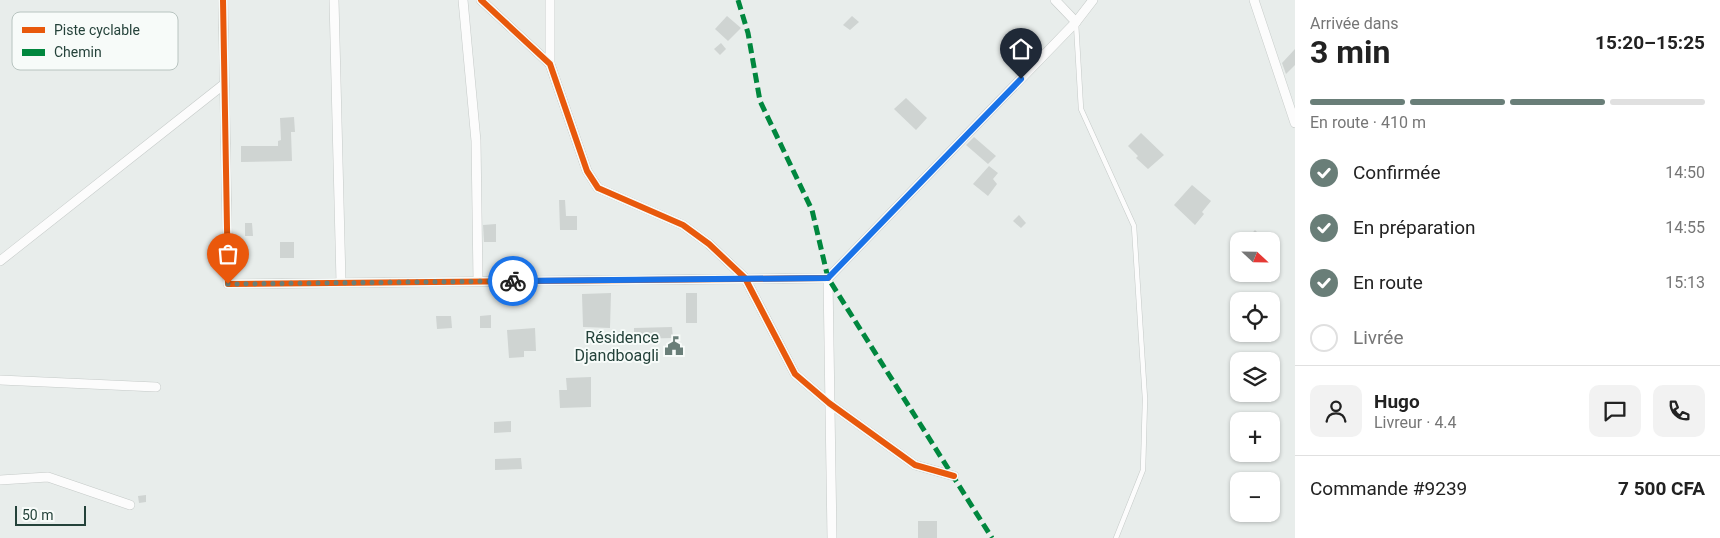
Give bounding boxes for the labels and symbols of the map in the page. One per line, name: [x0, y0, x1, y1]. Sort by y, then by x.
legend: [12, 12, 178, 70]
text: Piste cyclable: [54, 22, 140, 38]
pin: [1000, 28, 1042, 79]
text: Chemin: [54, 44, 102, 60]
north arrow: [1230, 232, 1280, 282]
pin: [207, 233, 249, 284]
courier: [488, 256, 538, 306]
place label: Résidence Djandboagli: [575, 328, 659, 365]
public building icon: Résidence Djandboagli: [663, 335, 685, 357]
scale bar: [15, 503, 86, 526]

